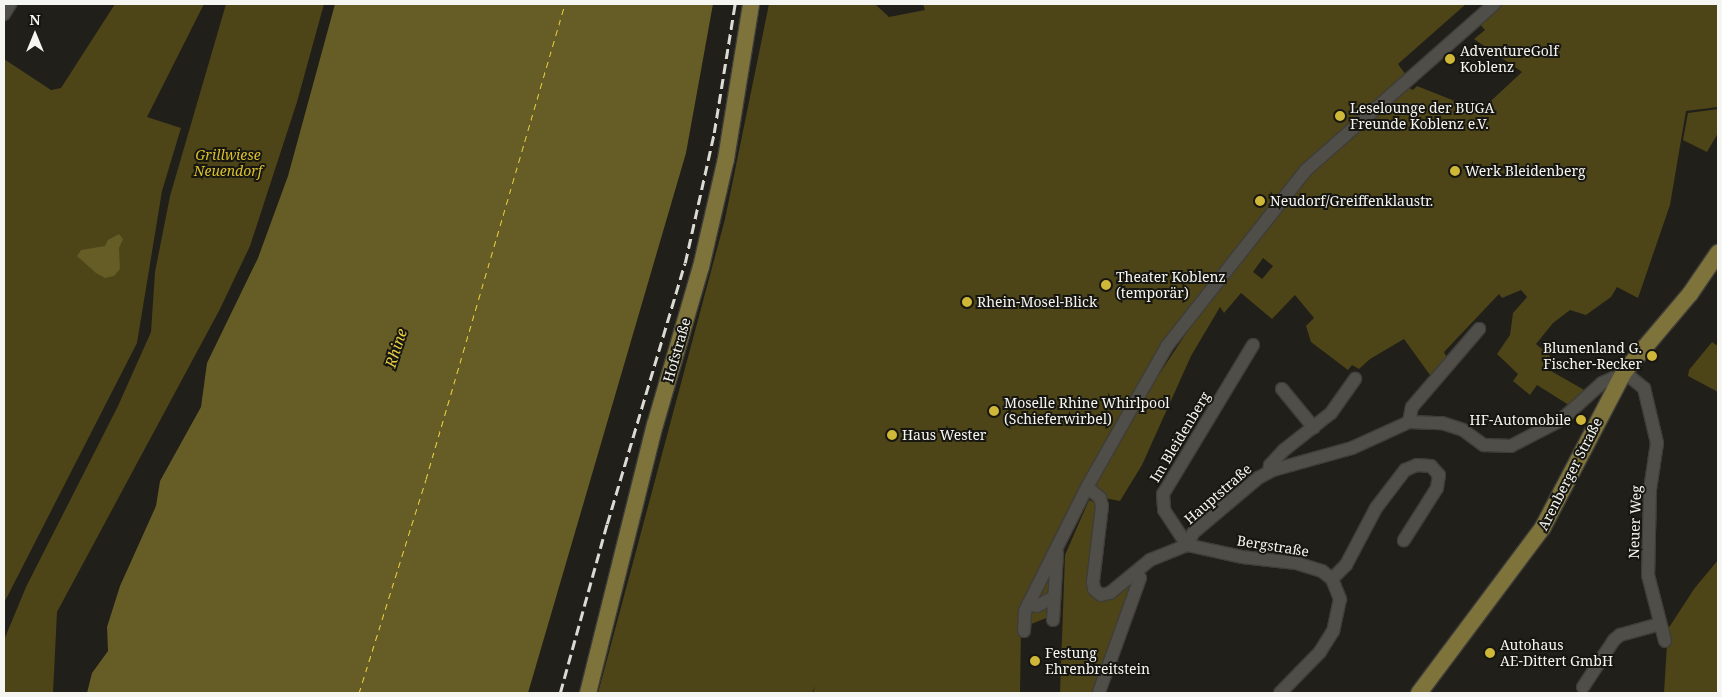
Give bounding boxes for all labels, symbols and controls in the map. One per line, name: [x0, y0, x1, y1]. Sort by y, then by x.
north arrow: [10, 10, 60, 60]
text: N: [29, 10, 41, 29]
place label: AdventureGolf Koblenz: [1460, 43, 1558, 75]
marker: AdventureGolf Koblenz: [1444, 53, 1456, 65]
place label: Leselounge der BUGA Freunde Koblenz e.V.: [1350, 100, 1494, 132]
marker: Leselounge der BUGA Freunde Koblenz e.V.: [1334, 110, 1346, 122]
park label: Grillwiese Neuendorf: [194, 147, 262, 180]
place label: Werk Bleidenberg: [1465, 163, 1586, 179]
marker: Werk Bleidenberg: [1449, 165, 1461, 177]
place label: Neudorf/Greiffenklaustr.: [1270, 193, 1433, 209]
marker: Neudorf/Greiffenklaustr.: [1254, 195, 1266, 207]
place label: Theater Koblenz (temporär): [1116, 269, 1226, 302]
marker: Theater Koblenz (temporär): [1100, 279, 1112, 291]
place label: Rhein-Mosel-Blick: [977, 294, 1097, 310]
marker: Rhein-Mosel-Blick: [961, 296, 973, 308]
street label: Hofstraße: [660, 316, 694, 384]
water label: Rhine: [381, 326, 411, 370]
place label: Blumenland G. Fischer-Recker: [1543, 340, 1642, 372]
marker: Blumenland G. Fischer-Recker: [1646, 350, 1658, 362]
street label: Im Bleidenberg: [1146, 389, 1214, 485]
place label: Moselle Rhine Whirlpool (Schieferwirbel): [1004, 395, 1170, 428]
marker: Moselle Rhine Whirlpool (Schieferwirbel): [988, 405, 1000, 417]
place label: HF-Automobile: [1470, 412, 1571, 428]
marker: HF-Automobile: [1575, 414, 1587, 426]
street label: Arenberger Straße: [1534, 415, 1606, 533]
place label: Haus Wester: [902, 427, 986, 443]
marker: Haus Wester: [886, 429, 898, 441]
street label: Hauptstraße: [1181, 460, 1255, 528]
street label: Neuer Weg: [1625, 485, 1645, 559]
street label: Bergstraße: [1236, 532, 1310, 560]
place label: Autohaus AE-Dittert GmbH: [1500, 637, 1613, 670]
place label: Festung Ehrenbreitstein: [1045, 645, 1150, 678]
marker: Autohaus AE-Dittert GmbH: [1484, 647, 1496, 659]
marker: Festung Ehrenbreitstein: [1029, 655, 1041, 667]

